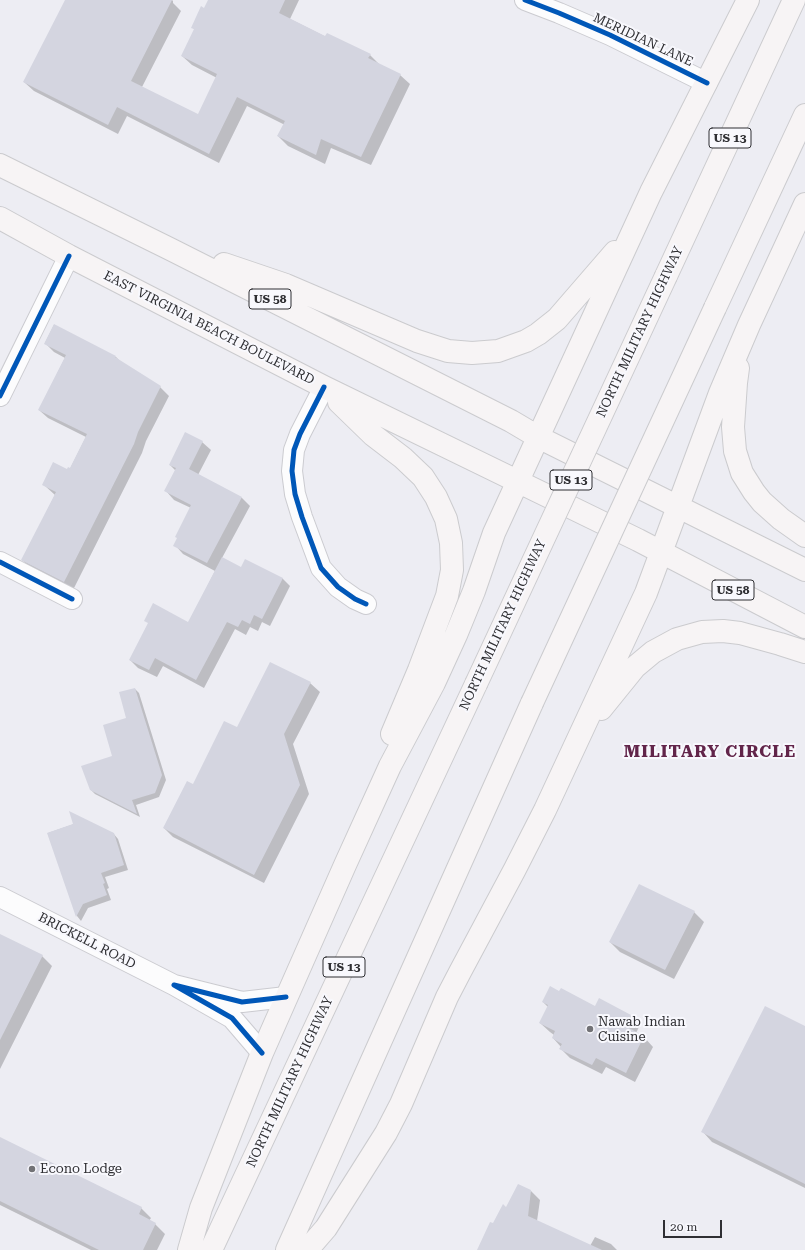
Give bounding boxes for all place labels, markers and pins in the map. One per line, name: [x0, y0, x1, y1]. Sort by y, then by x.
place label: Nawab Indian Cuisine: [598, 1014, 685, 1045]
marker: Nawab Indian Cuisine: [585, 1024, 595, 1034]
place label: Econo Lodge: [40, 1161, 122, 1177]
marker: Econo Lodge: [27, 1164, 37, 1174]

